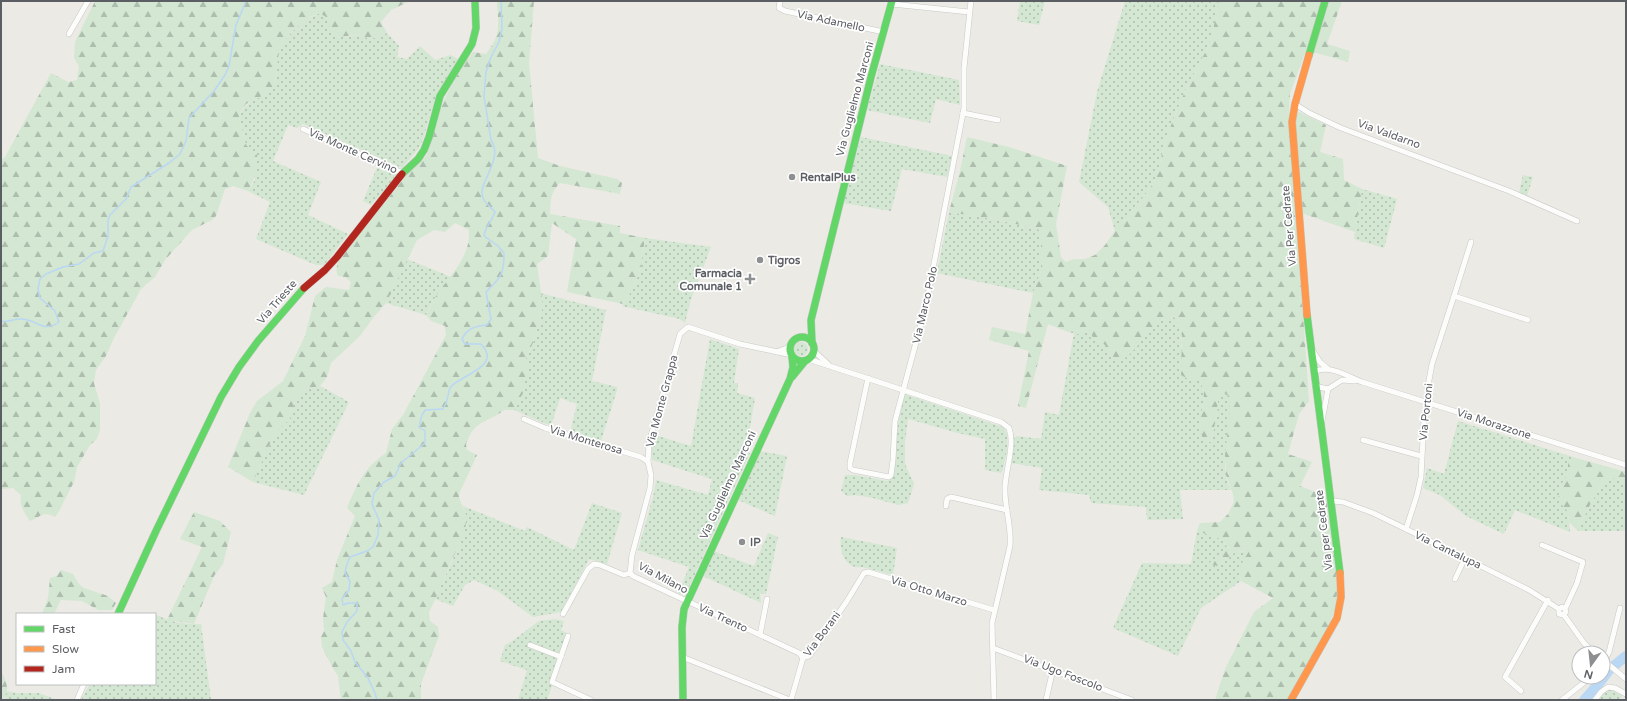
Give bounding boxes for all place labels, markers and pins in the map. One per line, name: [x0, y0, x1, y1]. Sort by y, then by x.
place label: RentalPlus: [800, 171, 856, 184]
marker: RentalPlus: [787, 172, 797, 182]
place label: Tigros: [767, 254, 801, 268]
marker: Tigros: [755, 255, 765, 265]
place label: Farmacia Comunale 1: [679, 267, 742, 293]
marker: Farmacia Comunale 1: [745, 274, 755, 284]
place label: IP: [750, 536, 761, 549]
marker: IP: [737, 537, 747, 547]

